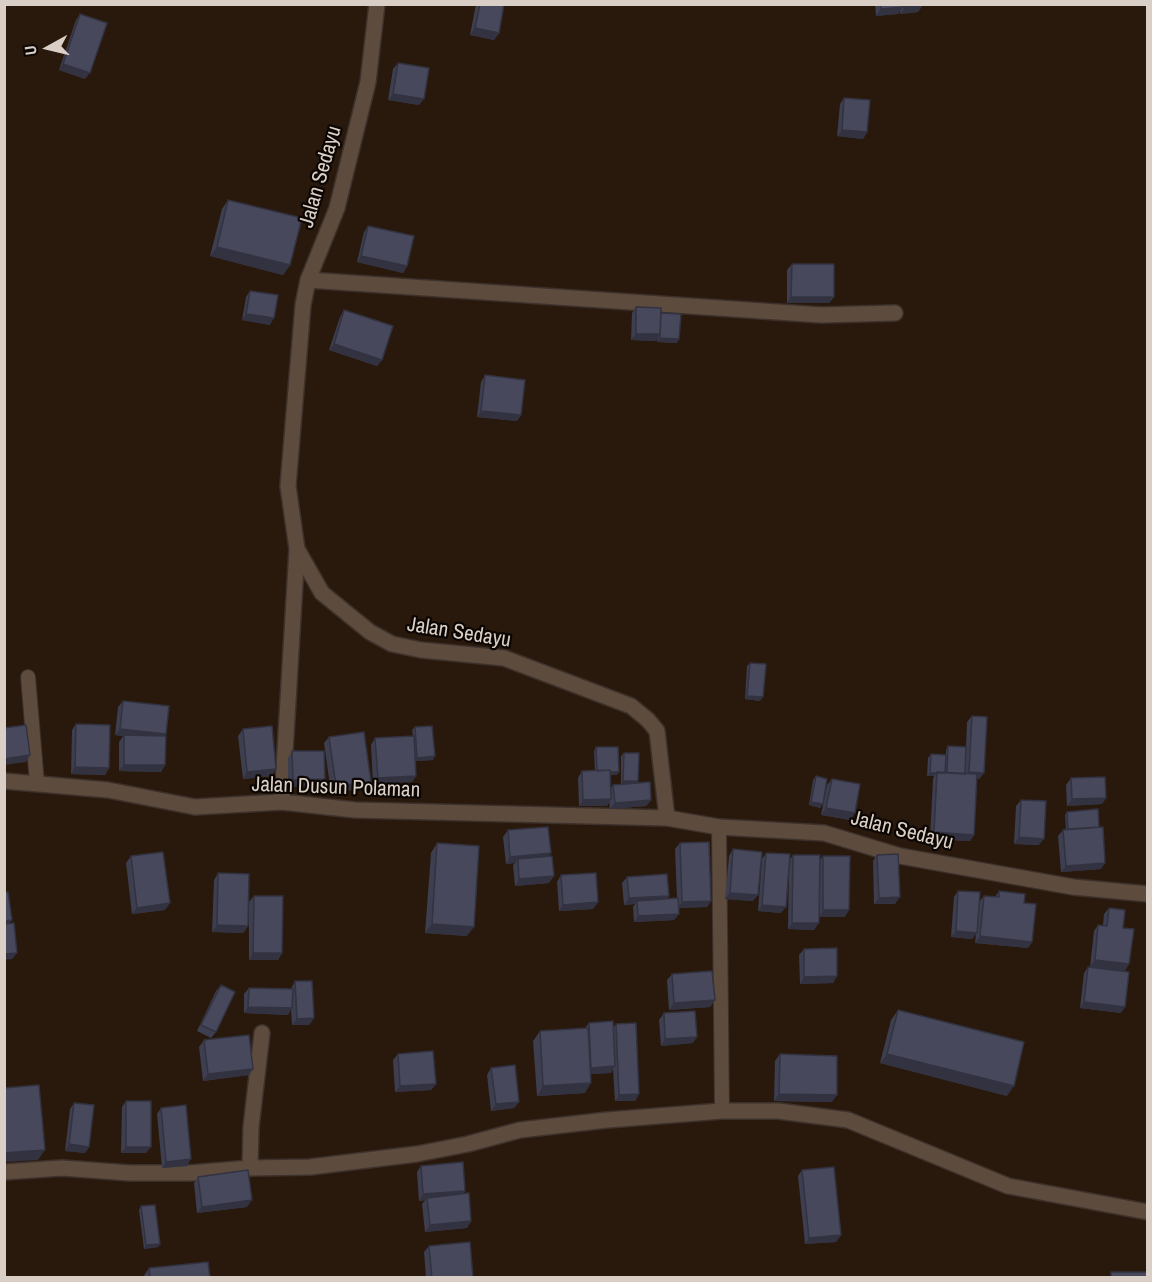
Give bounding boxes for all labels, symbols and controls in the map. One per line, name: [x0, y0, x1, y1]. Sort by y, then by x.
north arrow: [18, 18, 78, 78]
text: U: [19, 44, 42, 57]
street label: Jalan Sedayu: [295, 123, 347, 231]
street label: Jalan Sedayu: [405, 612, 513, 654]
street label: Jalan Dusun Polaman: [251, 772, 421, 804]
street label: Jalan Sedayu: [848, 806, 956, 856]

